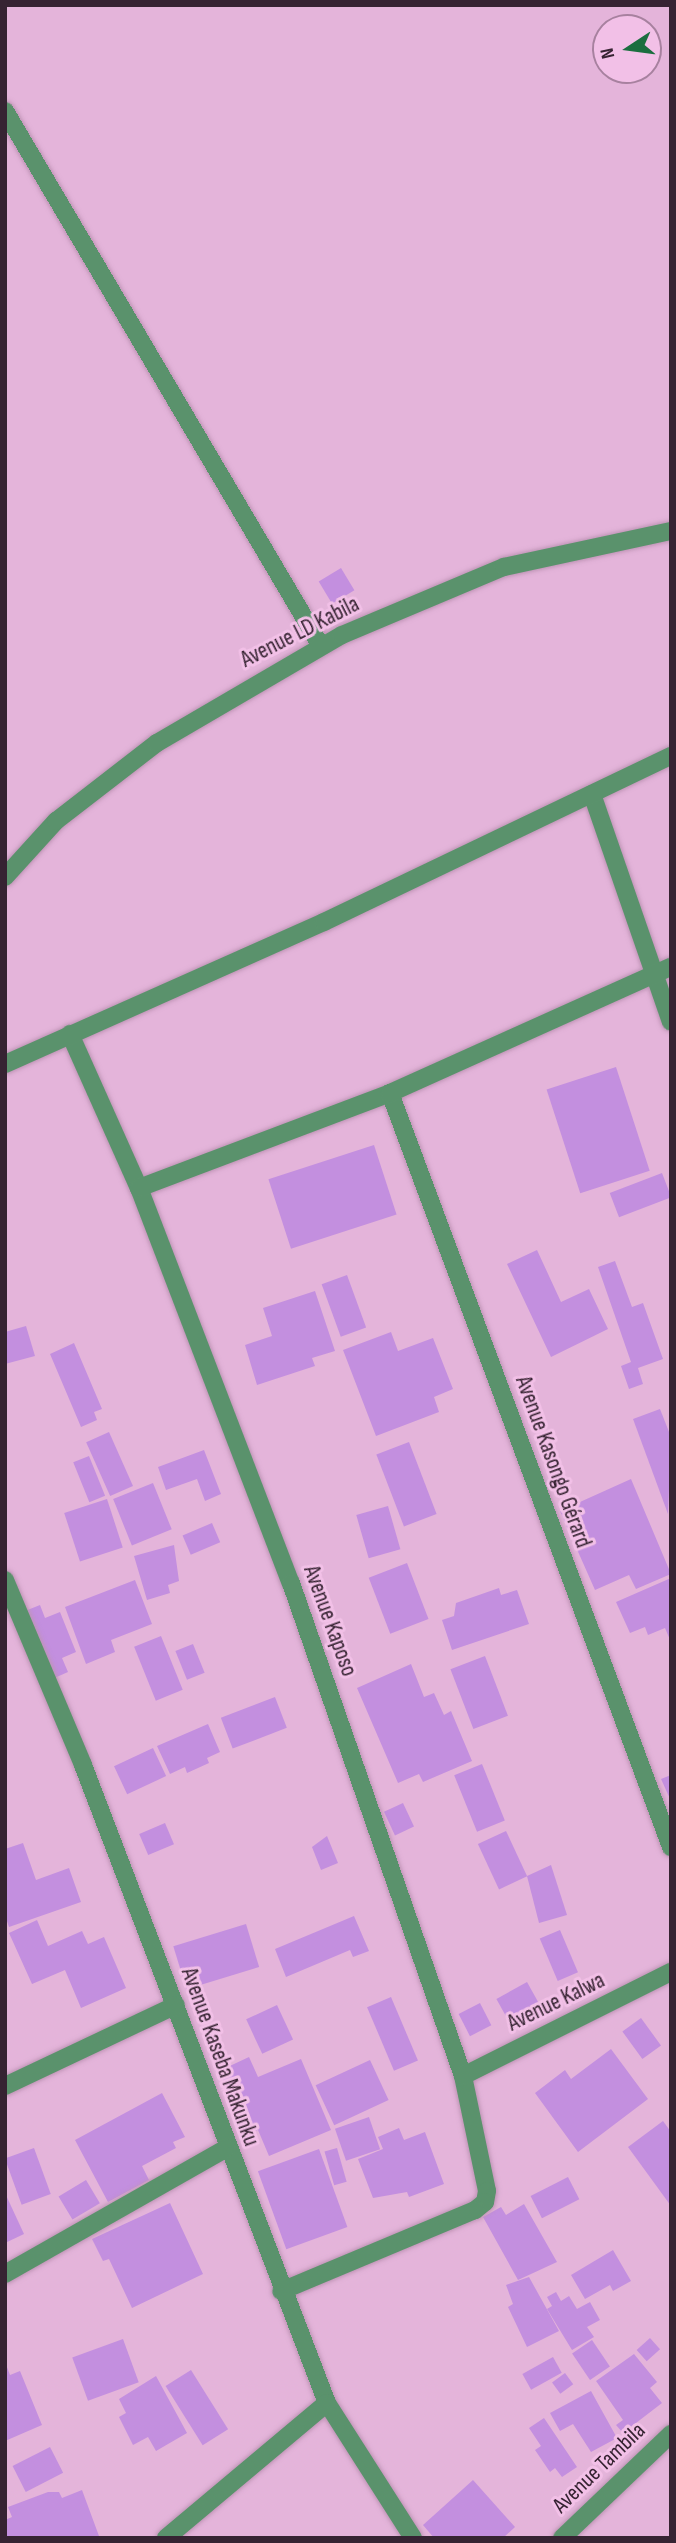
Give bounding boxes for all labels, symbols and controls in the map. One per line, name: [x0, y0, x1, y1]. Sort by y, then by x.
north arrow: [592, 14, 662, 84]
text: N: [596, 46, 620, 61]
street label: Avenue LD Kabila: [236, 590, 364, 674]
street label: Avenue Kasongo Gérard: [509, 1372, 597, 1552]
street label: Avenue Kaposo: [297, 1562, 363, 1680]
street label: Avenue Kaseba Makunku: [175, 1964, 265, 2150]
street label: Avenue Kalwa: [503, 1967, 609, 2037]
street label: Avenue Tambila: [547, 2417, 651, 2519]

